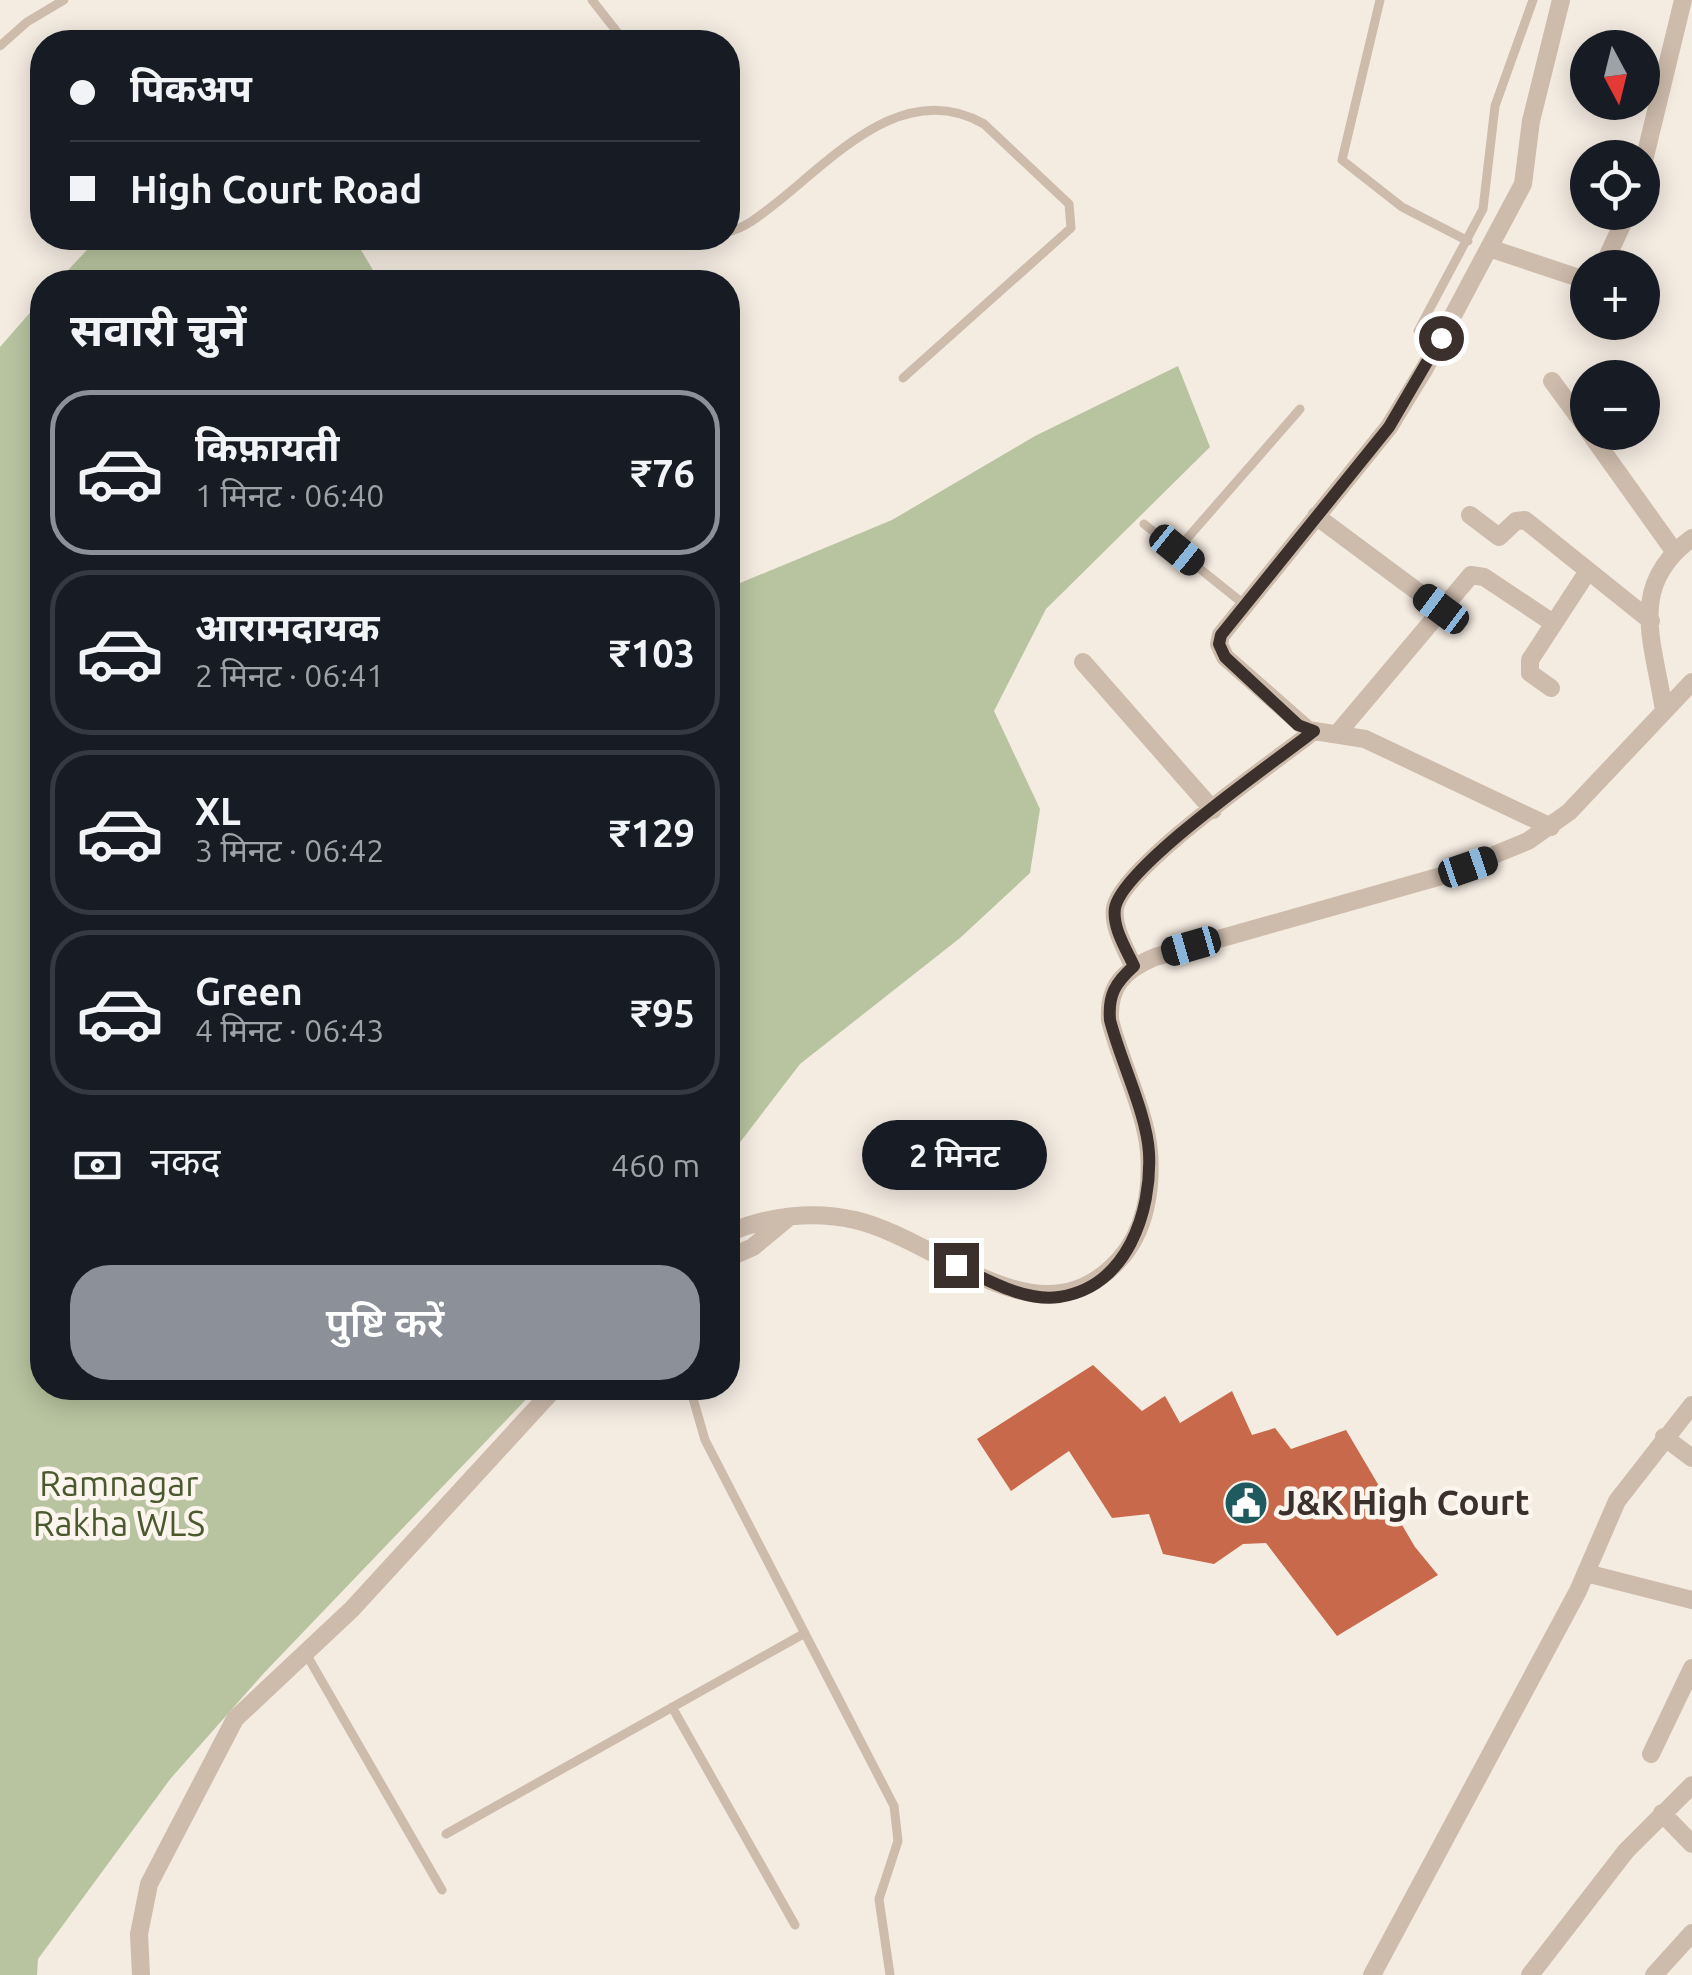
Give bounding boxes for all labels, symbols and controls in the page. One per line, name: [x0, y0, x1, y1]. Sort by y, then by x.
north arrow: [1570, 30, 1660, 120]
map controls: [1570, 30, 1660, 450]
text: पिकअप: [130, 67, 252, 109]
button: locate: [1570, 140, 1660, 230]
text: High Court Road: [130, 168, 422, 210]
button: +: [1570, 250, 1660, 340]
text: सवारी चुनें: [70, 304, 246, 355]
route start: [1419, 316, 1464, 361]
button: −: [1570, 360, 1660, 450]
text: किफ़ायती: [195, 426, 339, 468]
icon: car: [75, 428, 165, 518]
text: ₹76: [631, 452, 695, 494]
text: 1 मिनट · 06:40: [195, 477, 384, 513]
car: [1144, 519, 1210, 581]
car: [1408, 579, 1474, 639]
text: आरामदायक: [195, 606, 379, 648]
icon: car: [75, 608, 165, 698]
text: ₹103: [609, 632, 695, 674]
text: 2 मिनट · 06:41: [195, 657, 384, 693]
icon: car: [75, 788, 165, 878]
text: XL: [195, 790, 241, 832]
text: ₹129: [609, 812, 695, 854]
text: 3 मिनट · 06:42: [195, 832, 384, 868]
car: [1435, 843, 1501, 891]
car: [1158, 923, 1224, 969]
icon: car: [75, 968, 165, 1058]
text: Green: [195, 970, 303, 1012]
text: ₹95: [631, 992, 695, 1034]
text: 4 मिनट · 06:43: [195, 1012, 384, 1048]
callout: 2 मिनट: [864, 1120, 1048, 1190]
text: 2 मिनट: [909, 1137, 1000, 1173]
icon: cash: [70, 1138, 125, 1193]
text: नकद: [150, 1140, 220, 1182]
text: 460 m: [611, 1147, 700, 1183]
route end: [934, 1243, 979, 1288]
button: पुष्टि करें: [70, 1265, 700, 1380]
park label: Ramnagar Rakha WLS: [33, 1463, 205, 1543]
public building icon: J&K High Court: [1223, 1480, 1269, 1526]
place label: J&K High Court: [1278, 1482, 1530, 1522]

